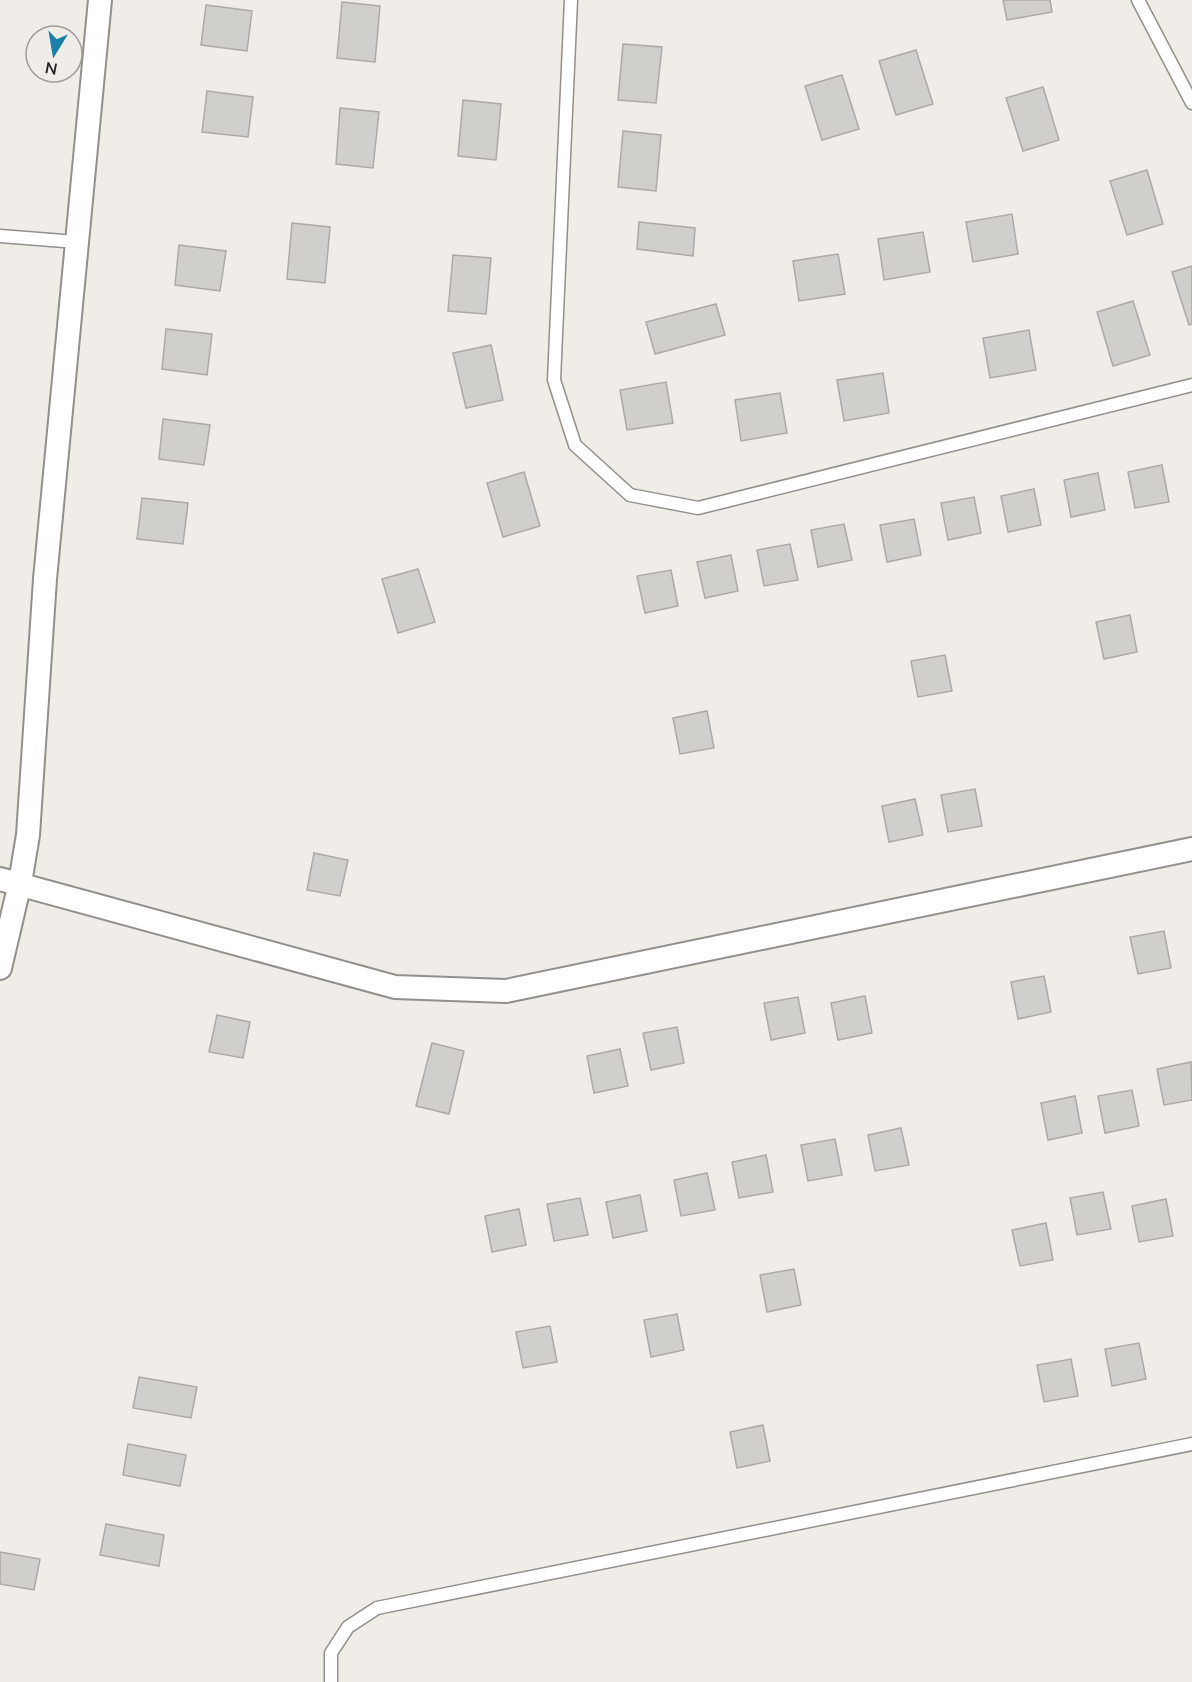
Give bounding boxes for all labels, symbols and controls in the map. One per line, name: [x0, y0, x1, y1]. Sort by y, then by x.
north arrow: [24, 24, 84, 84]
text: N: [43, 58, 59, 80]

